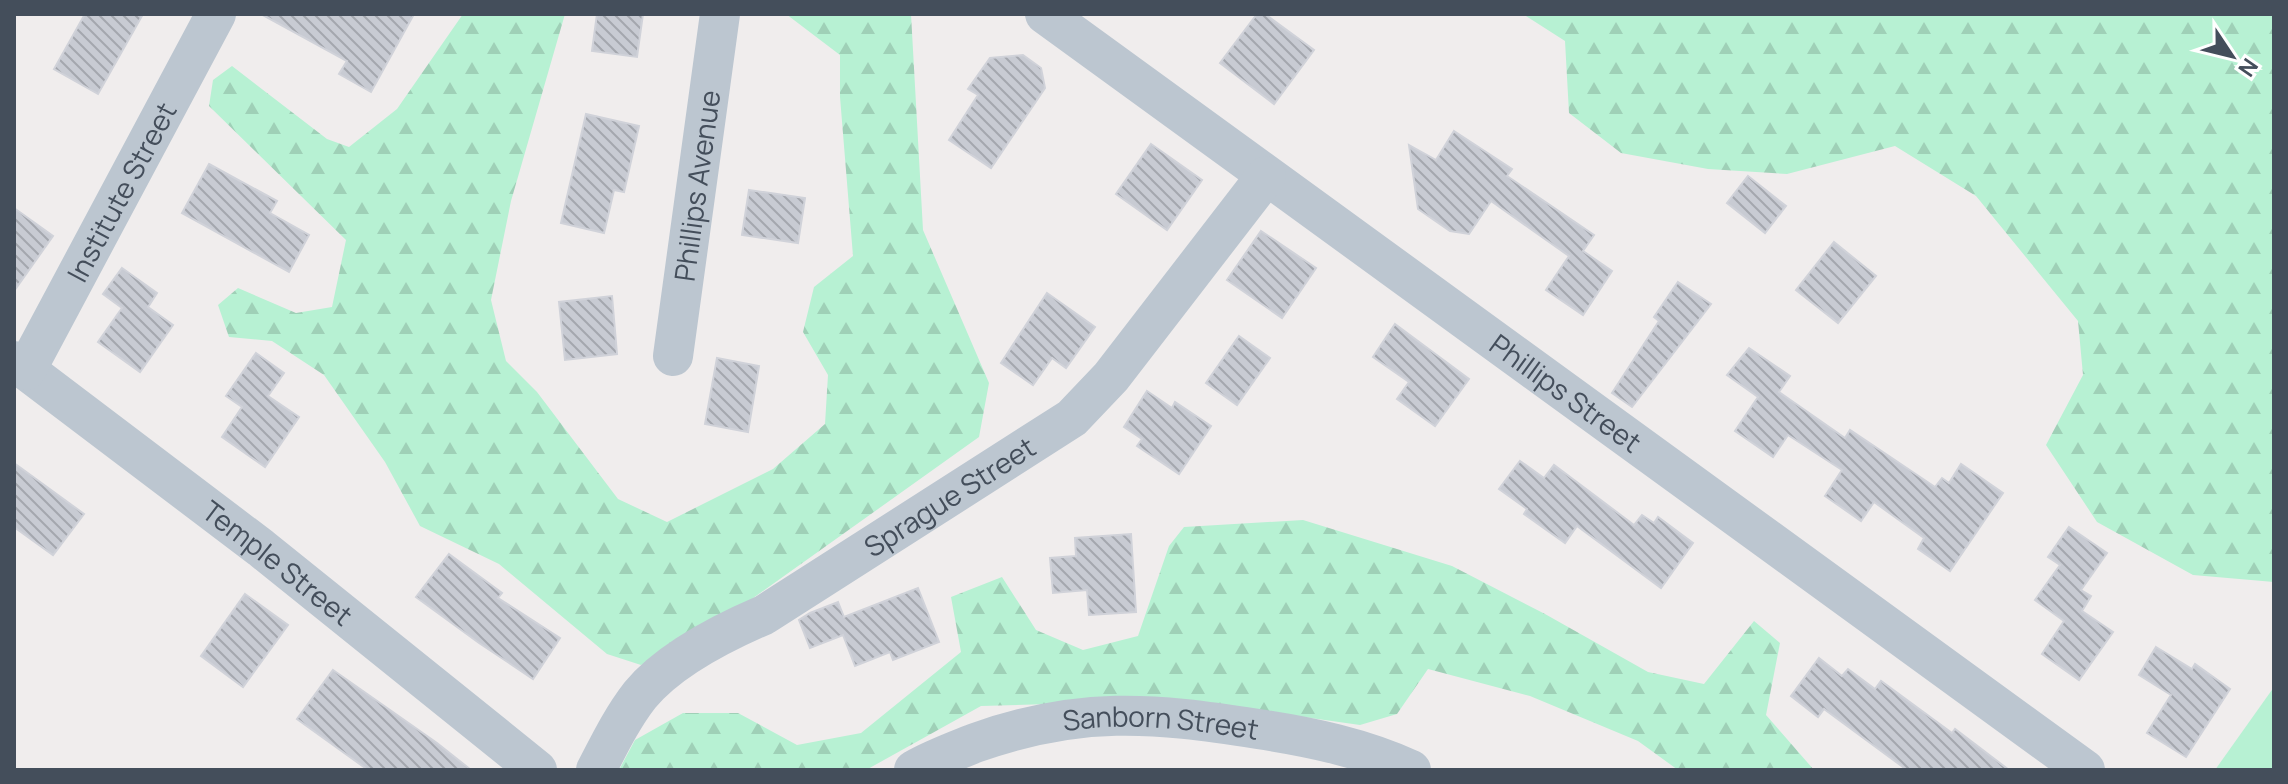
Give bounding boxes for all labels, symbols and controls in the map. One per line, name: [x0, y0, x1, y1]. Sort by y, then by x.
north arrow: [2192, 16, 2272, 96]
text: N: [2232, 52, 2265, 83]
street label: Phillips Avenue: [664, 88, 728, 283]
street label: Institute Street: [58, 95, 185, 288]
street label: Phillips Street: [1482, 325, 1649, 461]
street label: Sprague Street: [856, 427, 1042, 565]
street label: Temple Street: [195, 491, 361, 634]
street label: Sanborn Street: [1060, 697, 1262, 748]

